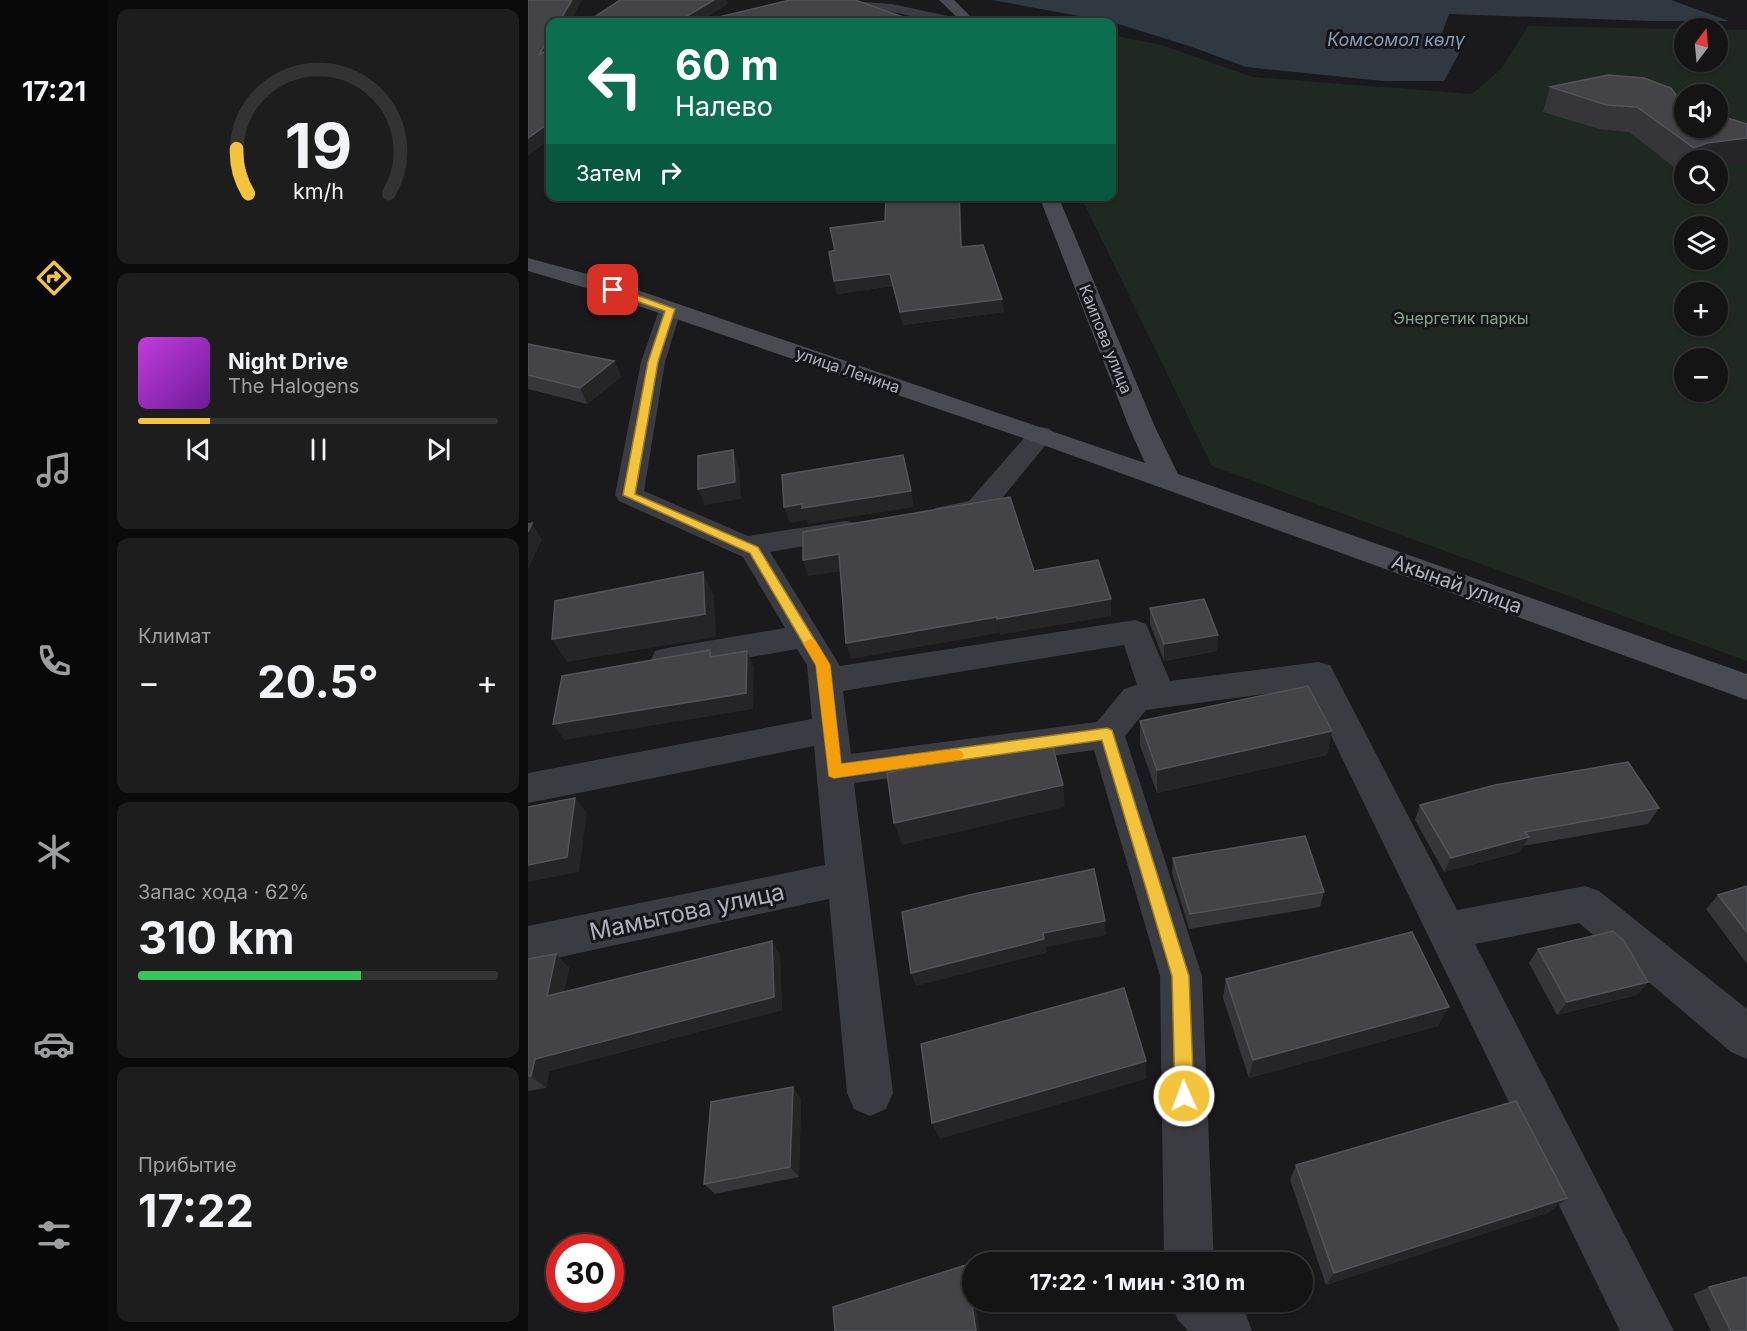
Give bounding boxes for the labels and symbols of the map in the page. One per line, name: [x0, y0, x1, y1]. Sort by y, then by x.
north arrow: [1674, 18, 1728, 72]
water label: Комсомол көлү: [1327, 29, 1466, 50]
pin: [587, 264, 638, 315]
street label: Каипова улица: [1075, 281, 1137, 397]
park label: Энергетик паркы: [1393, 308, 1529, 328]
street label: улица Ленина: [793, 343, 903, 397]
street label: Акынай улица: [1389, 549, 1525, 619]
street label: Мамытова улица: [587, 877, 787, 946]
position arrow: [1152, 1064, 1216, 1128]
speed limit sign: 30: [546, 1234, 624, 1312]

